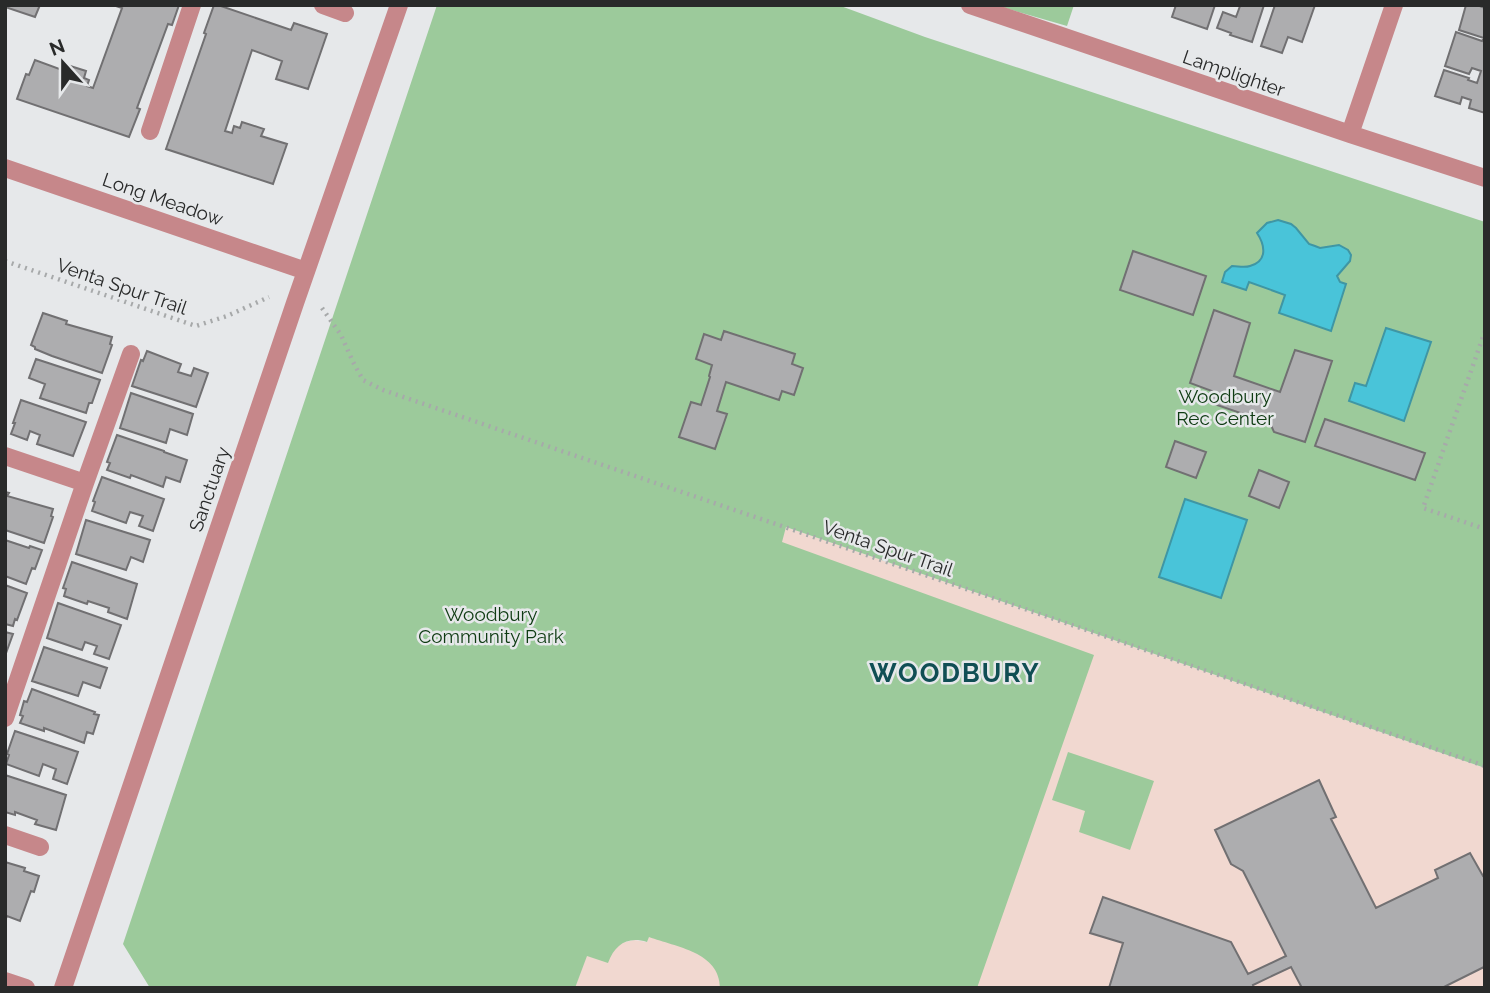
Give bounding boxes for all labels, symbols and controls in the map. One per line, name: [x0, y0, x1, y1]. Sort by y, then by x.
north arrow: [28, 28, 98, 98]
text: N: [46, 34, 68, 60]
street label: Lamplighter: [1180, 45, 1288, 101]
street label: Long Meadow: [100, 168, 227, 230]
street label: Venta Spur Trail: [54, 253, 191, 319]
park label: Woodbury Rec Center: [1176, 385, 1274, 429]
street label: Sanctuary: [184, 444, 234, 534]
street label: Venta Spur Trail: [820, 515, 957, 581]
park label: Woodbury Community Park: [418, 603, 564, 647]
district label: WOODBURY: [869, 658, 1041, 688]

